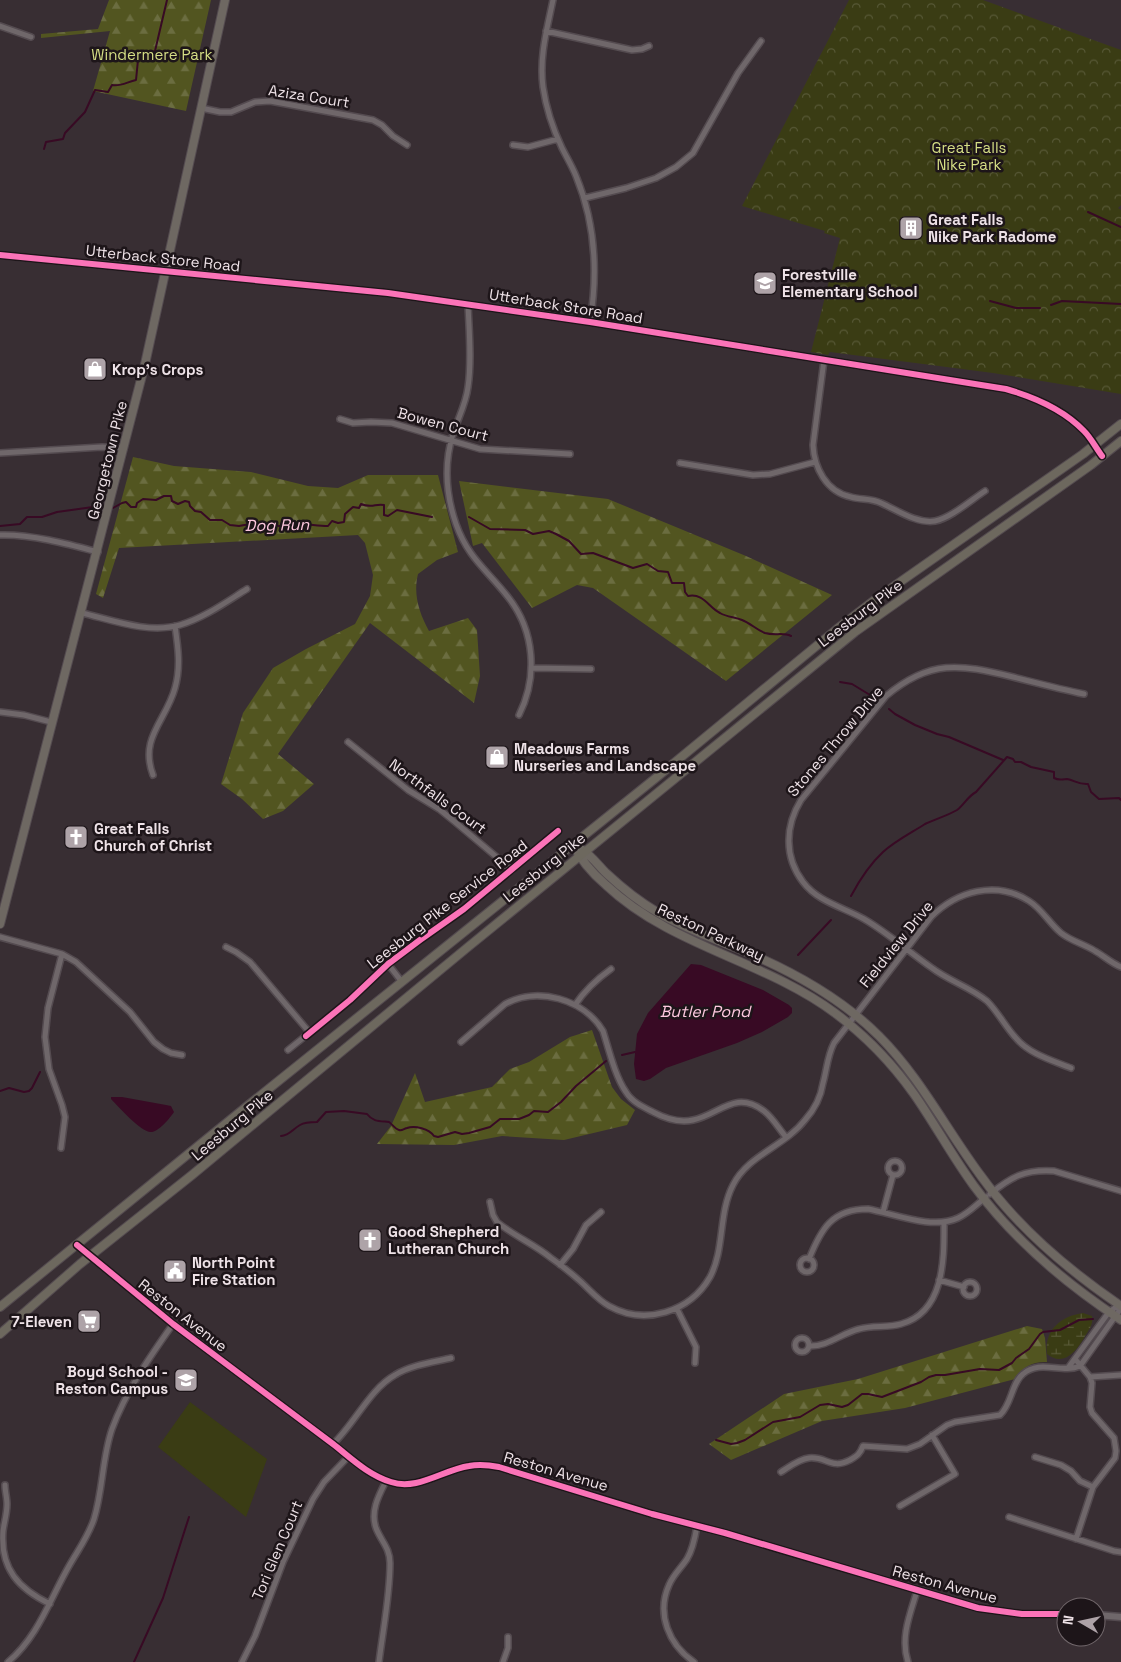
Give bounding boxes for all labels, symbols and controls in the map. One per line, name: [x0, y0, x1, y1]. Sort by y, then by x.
park label: Windermere Park: [91, 45, 213, 64]
street label: Aziza Court: [267, 80, 351, 112]
park label: Great Falls Nike Park: [932, 138, 1007, 174]
place label: Great Falls Nike Park Radome: [928, 210, 1057, 246]
building icon: Great Falls Nike Park Radome: [898, 215, 924, 241]
street label: Utterback Store Road: [85, 240, 241, 276]
place label: Forestville Elementary School: [782, 265, 917, 301]
school or university icon: Forestville Elementary School: [752, 270, 778, 296]
street label: Utterback Store Road: [488, 284, 644, 328]
shop icon: Krop's Crops: [82, 356, 108, 382]
place label: Krop's Crops: [112, 360, 203, 379]
street label: Georgetown Pike: [83, 399, 131, 521]
street label: Bowen Court: [395, 403, 491, 445]
water label: Dog Run: [245, 514, 311, 536]
street label: Leesburg Pike: [814, 575, 906, 651]
street label: Stones Throw Drive: [783, 682, 887, 800]
place label: Meadows Farms Nurseries and Landscape: [514, 739, 697, 775]
shop icon: Meadows Farms Nurseries and Landscape: [484, 744, 510, 770]
street label: Northfalls Court: [386, 754, 490, 838]
place label: Great Falls Church of Christ: [94, 819, 212, 855]
church icon: Great Falls Church of Christ: [63, 824, 89, 850]
street label: Leesburg Pike: [499, 828, 589, 906]
street label: Leesburg Pike Service Road: [363, 835, 531, 973]
street label: Fieldview Drive: [855, 897, 937, 991]
street label: Reston Parkway: [655, 899, 767, 965]
water label: Butler Pond: [660, 1001, 752, 1022]
street label: Leesburg Pike: [187, 1085, 277, 1165]
place label: Good Shepherd Lutheran Church: [388, 1222, 509, 1258]
church icon: Good Shepherd Lutheran Church: [357, 1227, 383, 1253]
place label: North Point Fire Station: [192, 1253, 275, 1289]
public building icon: North Point Fire Station: [162, 1258, 188, 1284]
street label: Reston Avenue: [135, 1274, 231, 1356]
supermarket icon: 7-Eleven: [76, 1308, 102, 1334]
place label: 7-Eleven: [11, 1312, 72, 1331]
place label: Boyd School - Reston Campus: [56, 1362, 168, 1398]
school or university icon: Boyd School - Reston Campus: [173, 1367, 199, 1393]
street label: Reston Avenue: [502, 1447, 611, 1495]
street label: Tori Glen Court: [248, 1497, 306, 1602]
street label: Reston Avenue: [890, 1561, 1000, 1607]
north arrow: [1056, 1597, 1106, 1647]
text: N: [1059, 1614, 1078, 1626]

